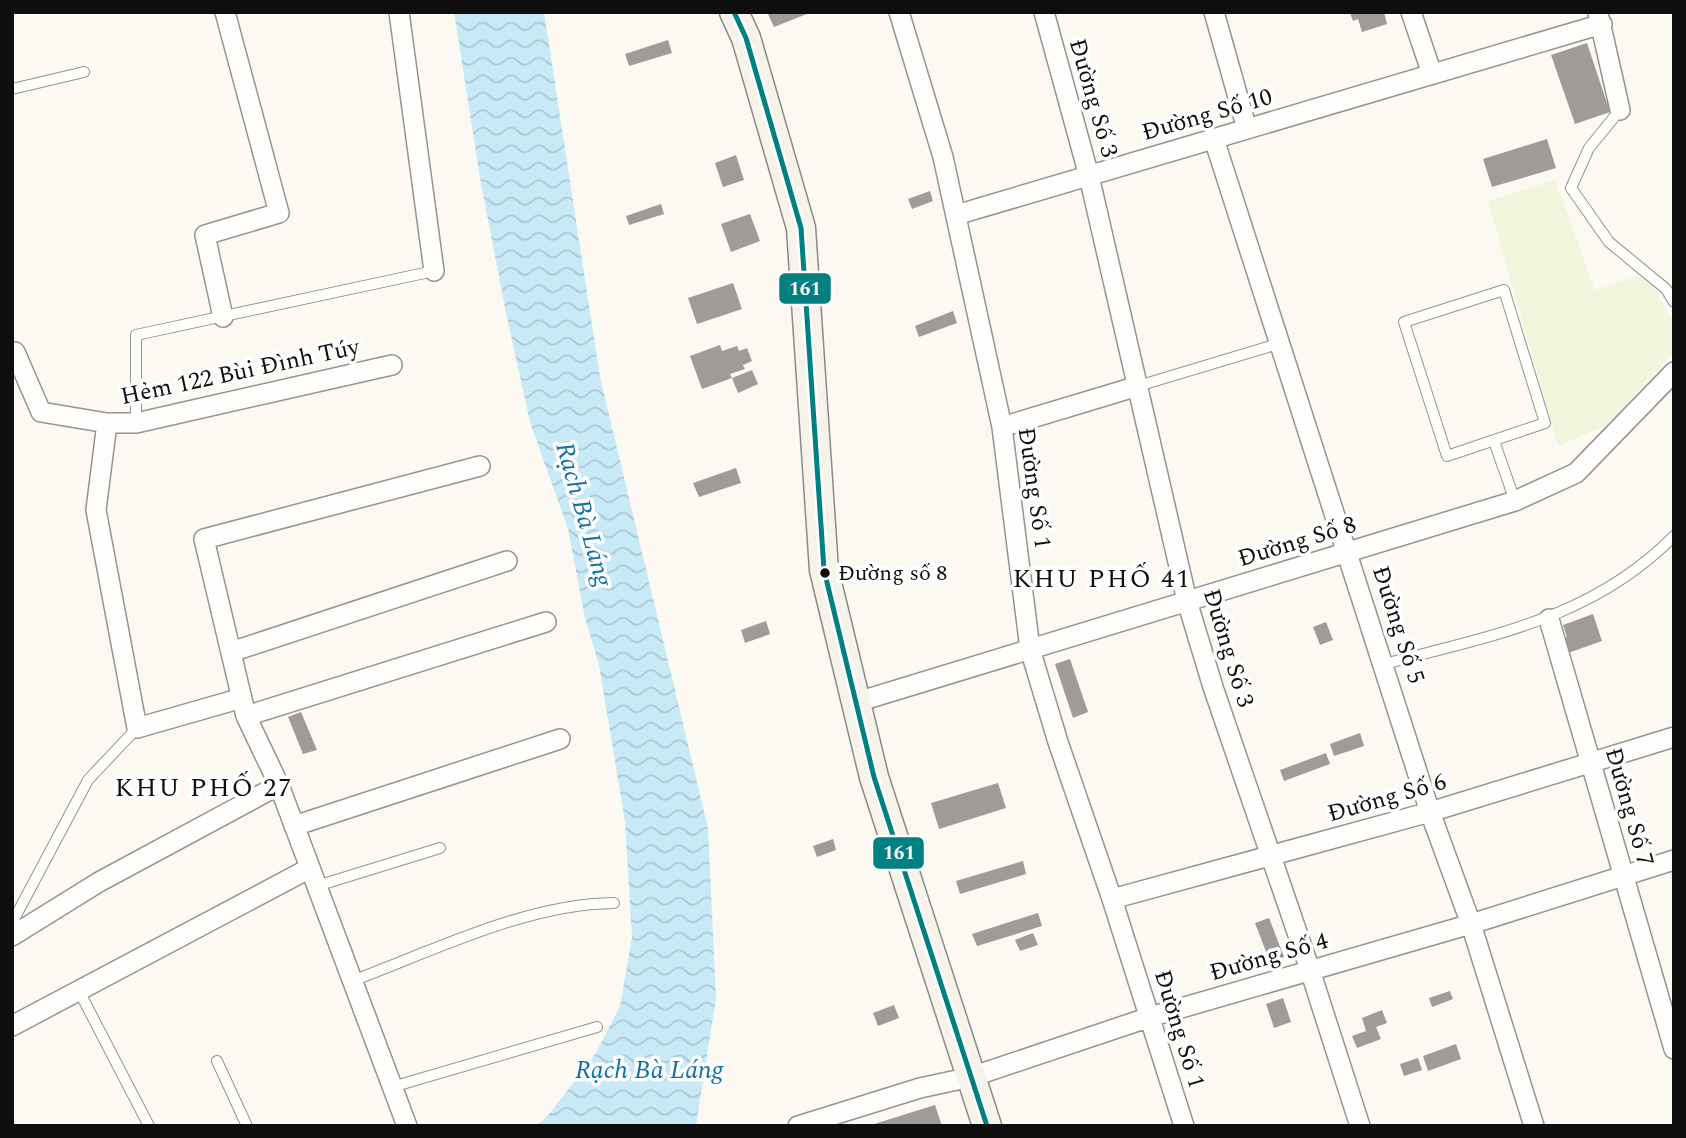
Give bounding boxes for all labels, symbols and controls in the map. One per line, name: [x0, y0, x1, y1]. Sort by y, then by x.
street label: Đường Số 3: [1059, 34, 1127, 162]
street label: Đường Số 10: [1138, 79, 1276, 151]
line badge: 161: [778, 272, 832, 305]
text: 161: [789, 275, 821, 304]
street label: Hẻm 122 Bùi Đình Túy: [117, 329, 364, 415]
street label: Đường Số 1: [1008, 425, 1060, 551]
water label: Rạch Bà Láng: [544, 437, 624, 592]
street label: Đường Số 8: [1233, 507, 1361, 577]
place label: Đường số 8: [838, 557, 947, 590]
district label: KHU PHỐ 41: [1013, 559, 1191, 599]
street label: Đường Số 5: [1362, 561, 1434, 689]
marker: Đường số 8: [818, 566, 832, 580]
street label: Đường Số 3: [1193, 584, 1263, 712]
street label: Đường Số 7: [1595, 743, 1663, 871]
street label: Đường Số 6: [1323, 764, 1451, 832]
district label: KHU PHỐ 27: [115, 768, 293, 808]
line badge: 161: [872, 836, 925, 870]
text: 161: [883, 839, 915, 868]
street label: Đường Số 4: [1205, 923, 1333, 991]
street label: Đường Số 1: [1144, 965, 1214, 1093]
water label: Rạch Bà Láng: [575, 1050, 725, 1090]

